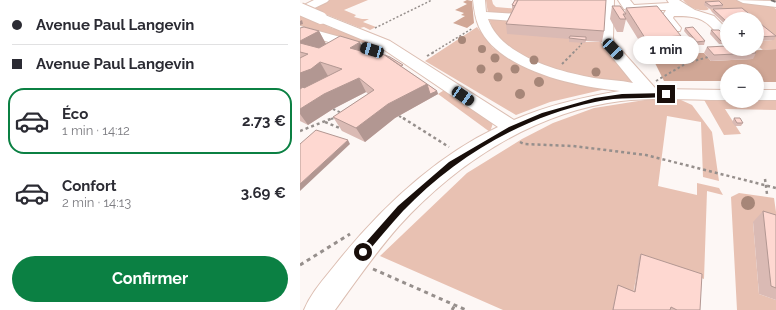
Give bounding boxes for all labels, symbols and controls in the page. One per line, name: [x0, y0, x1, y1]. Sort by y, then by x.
map controls: [720, 12, 764, 108]
button: +: [720, 12, 764, 56]
text: Avenue Paul Langevin: [36, 16, 194, 34]
car: [600, 36, 626, 62]
callout: 1 min: [633, 36, 699, 64]
car: [359, 41, 385, 59]
text: 1 min: [650, 42, 682, 57]
text: Avenue Paul Langevin: [36, 55, 194, 73]
button: −: [720, 64, 764, 108]
car: [450, 84, 476, 108]
route end: [657, 85, 675, 103]
icon: car: [14, 103, 50, 139]
text: Éco: [62, 105, 88, 123]
text: 2.73 €: [242, 112, 286, 130]
text: 1 min · 14:12: [62, 123, 130, 138]
icon: car: [14, 175, 50, 211]
text: Confort: [62, 177, 116, 195]
text: 3.69 €: [241, 184, 286, 202]
text: 2 min · 14:13: [62, 195, 131, 210]
route start: [354, 243, 372, 261]
button: Confirmer: [12, 256, 288, 302]

